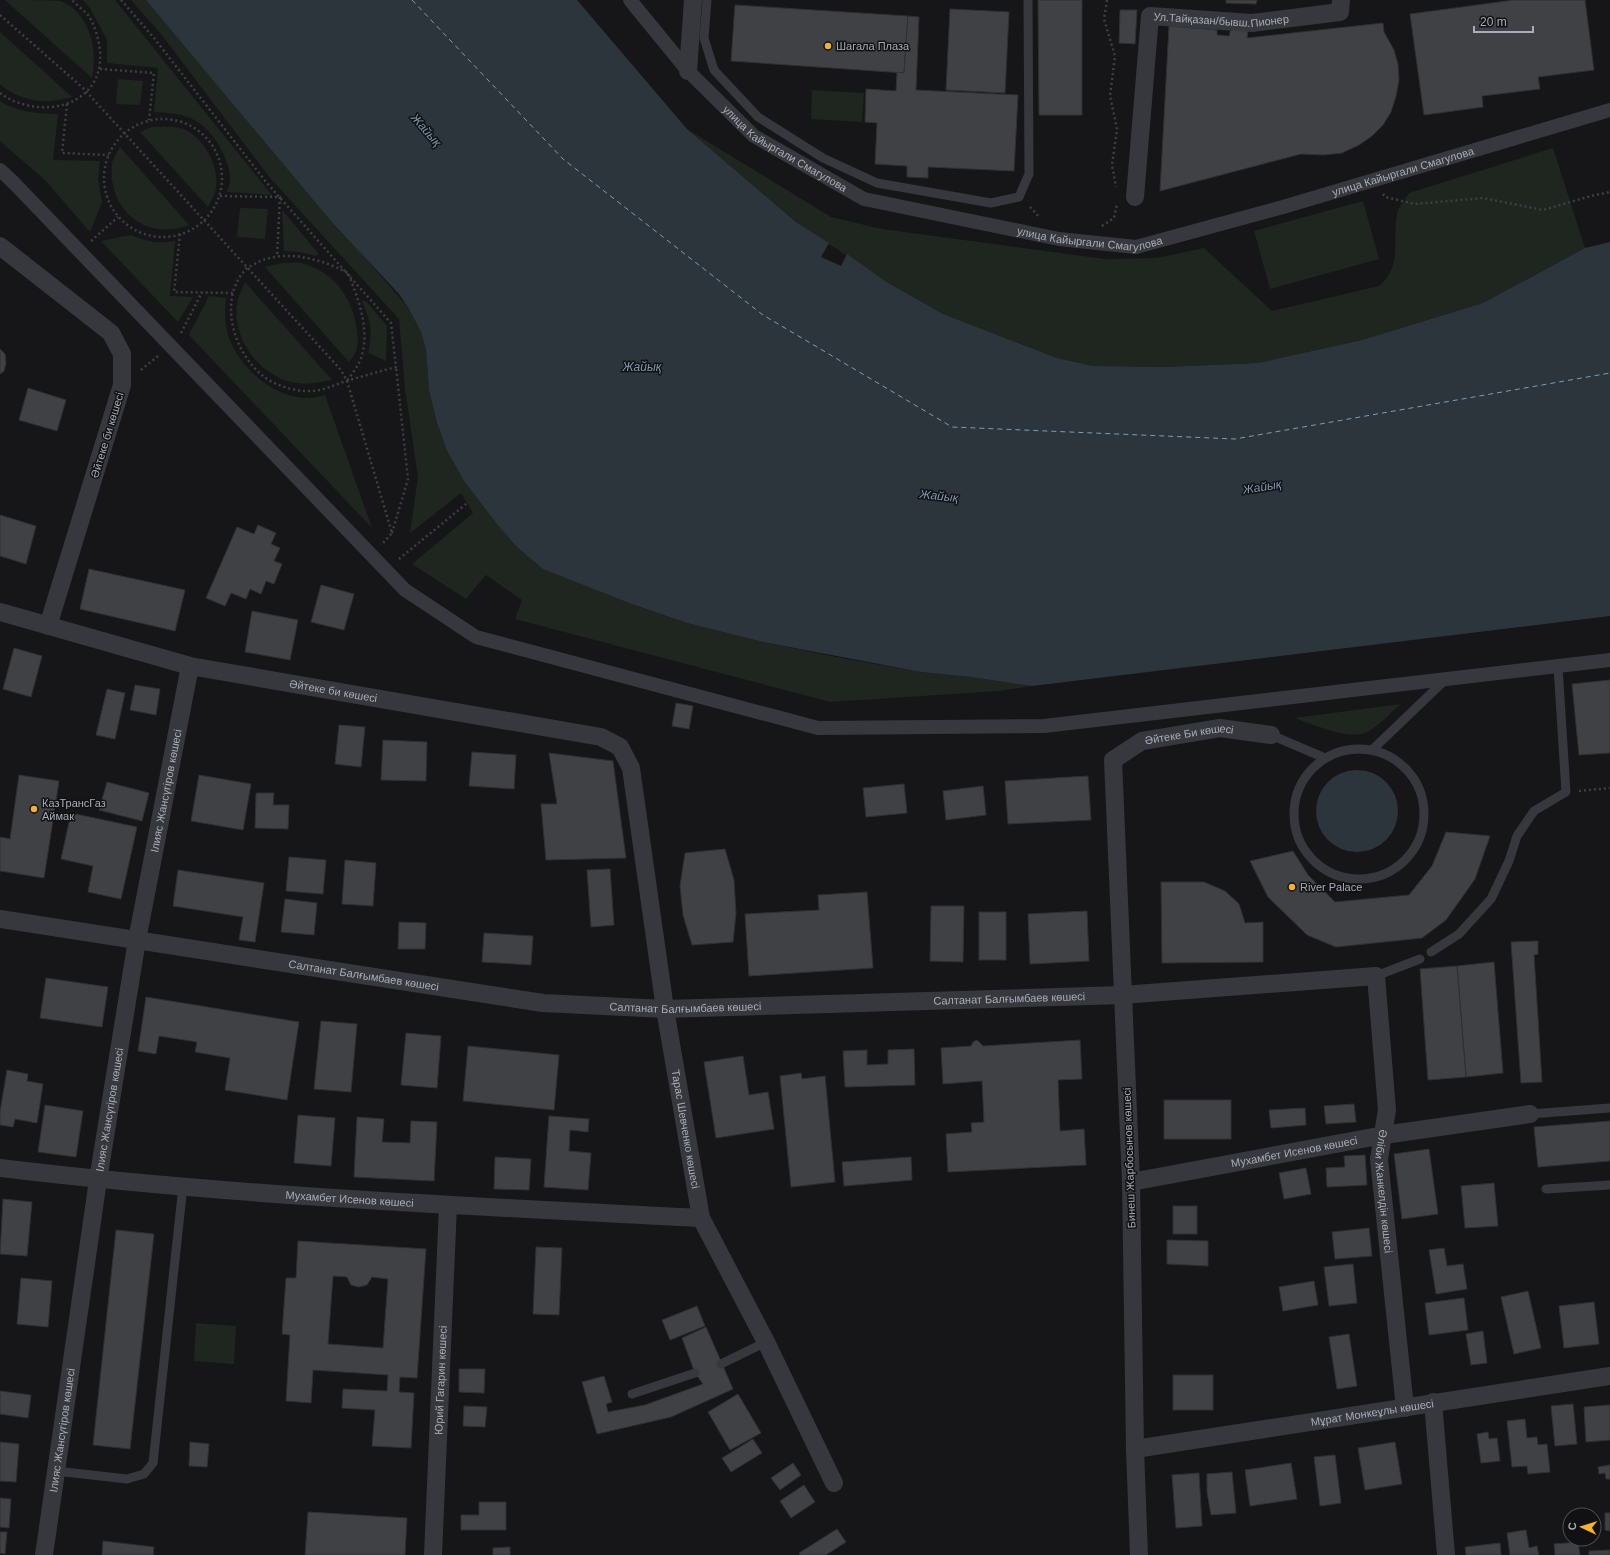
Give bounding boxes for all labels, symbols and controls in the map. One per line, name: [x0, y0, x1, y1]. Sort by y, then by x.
scale bar: [1474, 8, 1533, 34]
street label: Ул.Тайқазан/бывш.Пионер: [1153, 10, 1290, 29]
text: 20 m: [1480, 15, 1507, 29]
place label: Шагала Плаза: [836, 40, 910, 52]
marker: Шагала Плаза: [823, 41, 833, 51]
street label: улица Кайыргали Смагулова: [721, 103, 850, 194]
water label: Жайық: [407, 110, 445, 150]
street label: улица Кайыргали Смагулова: [1331, 145, 1476, 198]
street label: улица Кайыргали Смагулова: [1016, 225, 1164, 253]
water label: Жайық: [622, 360, 663, 374]
street label: Әйтеке би көшесі: [88, 391, 126, 479]
water label: Жайық: [1241, 477, 1284, 497]
water label: Жайық: [918, 487, 960, 505]
street label: Әйтеке би көшесі: [288, 677, 378, 704]
street label: Әйтеке Би көшесі: [1144, 722, 1234, 746]
street label: Ілияс Жансүгіров көшесі: [148, 728, 184, 853]
place label: КазТрансГаз Аймак: [42, 797, 106, 822]
marker: КазТрансГаз Аймак: [29, 804, 39, 814]
place label: River Palace: [1300, 881, 1362, 893]
marker: River Palace: [1287, 882, 1297, 892]
street label: Салтанат Балғымбаев көшесі: [288, 958, 440, 993]
street label: Салтанат Балғымбаев көшесі: [933, 990, 1085, 1007]
street label: Салтанат Балғымбаев көшесі: [609, 1000, 762, 1015]
street label: Ілияс Жансүгіров көшесі: [93, 1047, 125, 1173]
street label: Тарас Шевченко көшесі: [670, 1069, 702, 1190]
street label: Бинеш Жарбосынов көшесі: [1121, 1087, 1137, 1229]
street label: Әліби Жанкелдін көшесі: [1373, 1129, 1395, 1254]
street label: Мухамбет Исенов көшесі: [1230, 1134, 1358, 1169]
street label: Мухамбет Исенов көшесі: [285, 1189, 414, 1209]
street label: Юрий Гагарин көшесі: [432, 1325, 449, 1435]
street label: Ілияс Жансүгіров көшесі: [47, 1368, 77, 1493]
street label: Мұрат Монкеұлы көшесі: [1310, 1397, 1434, 1428]
north arrow: [1562, 1507, 1602, 1547]
text: С: [1566, 1522, 1578, 1531]

